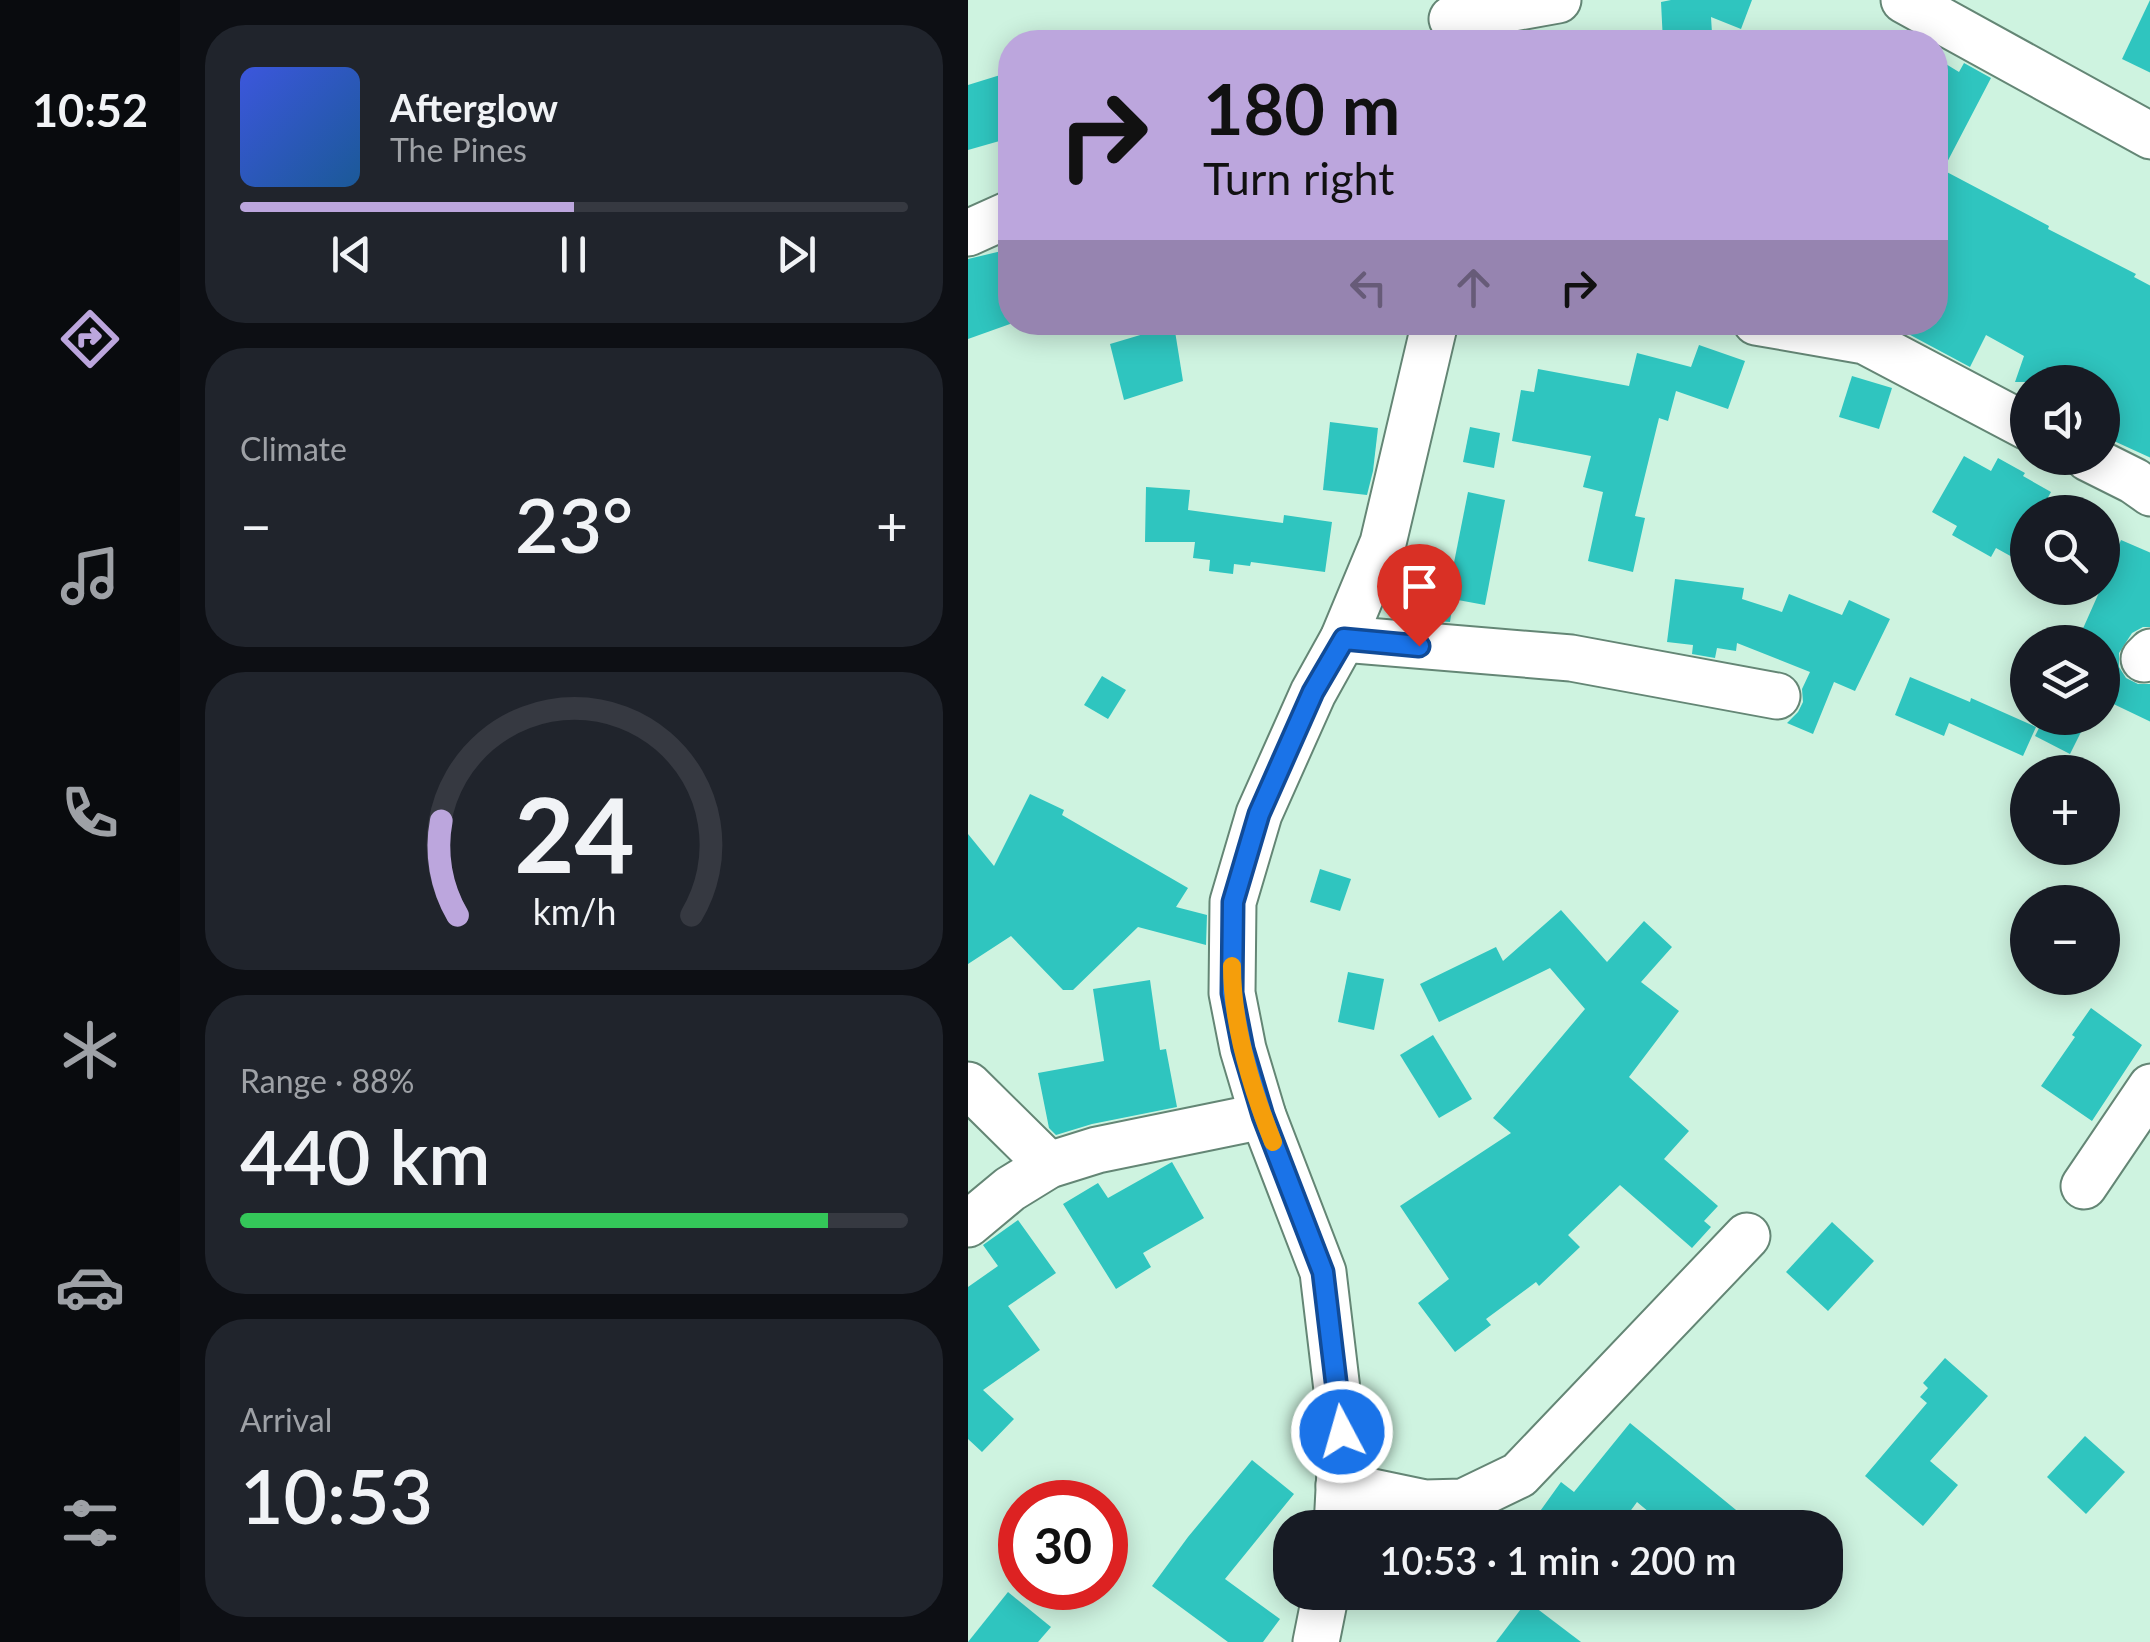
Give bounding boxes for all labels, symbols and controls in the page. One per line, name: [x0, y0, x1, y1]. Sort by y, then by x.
text: 180 m: [1203, 66, 1400, 150]
icon: right: [1038, 70, 1168, 200]
text: 10:52: [32, 83, 148, 137]
text: Afterglow: [390, 84, 558, 130]
text: The Pines: [390, 130, 527, 169]
text: Turn right: [1203, 151, 1394, 205]
icon: previous: [324, 227, 379, 282]
icon: pause: [546, 227, 601, 282]
icon: next: [769, 227, 824, 282]
icon: left: [1341, 260, 1396, 315]
icon: ahead: [1446, 260, 1501, 315]
icon: right: [1551, 260, 1606, 315]
icon: directions: [55, 304, 125, 374]
map controls: [2010, 365, 2120, 995]
button: sound: [2010, 365, 2120, 475]
text: Climate: [240, 429, 347, 468]
text: 23°: [515, 479, 633, 569]
text: −: [240, 492, 272, 558]
text: +: [876, 492, 908, 558]
button: search: [2010, 495, 2120, 605]
icon: music: [55, 541, 125, 611]
pin: [1377, 544, 1462, 647]
icon: arrive: [1392, 559, 1447, 614]
button: layers: [2010, 625, 2120, 735]
button: +: [2010, 755, 2120, 865]
text: 24: [514, 770, 634, 895]
icon: phone: [55, 778, 125, 848]
button: −: [2010, 885, 2120, 995]
text: km/h: [532, 890, 616, 933]
icon: climate: [55, 1015, 125, 1085]
text: Range · 88%: [240, 1061, 414, 1100]
text: 440 km: [240, 1111, 491, 1201]
icon: car: [55, 1252, 125, 1322]
position arrow: [1290, 1380, 1394, 1484]
text: Arrival: [240, 1400, 332, 1439]
text: 10:53: [240, 1450, 433, 1540]
speed limit sign: 30: [998, 1480, 1128, 1610]
icon: filters: [55, 1488, 125, 1558]
text: 10:53 · 1 min · 200 m: [1380, 1537, 1736, 1583]

